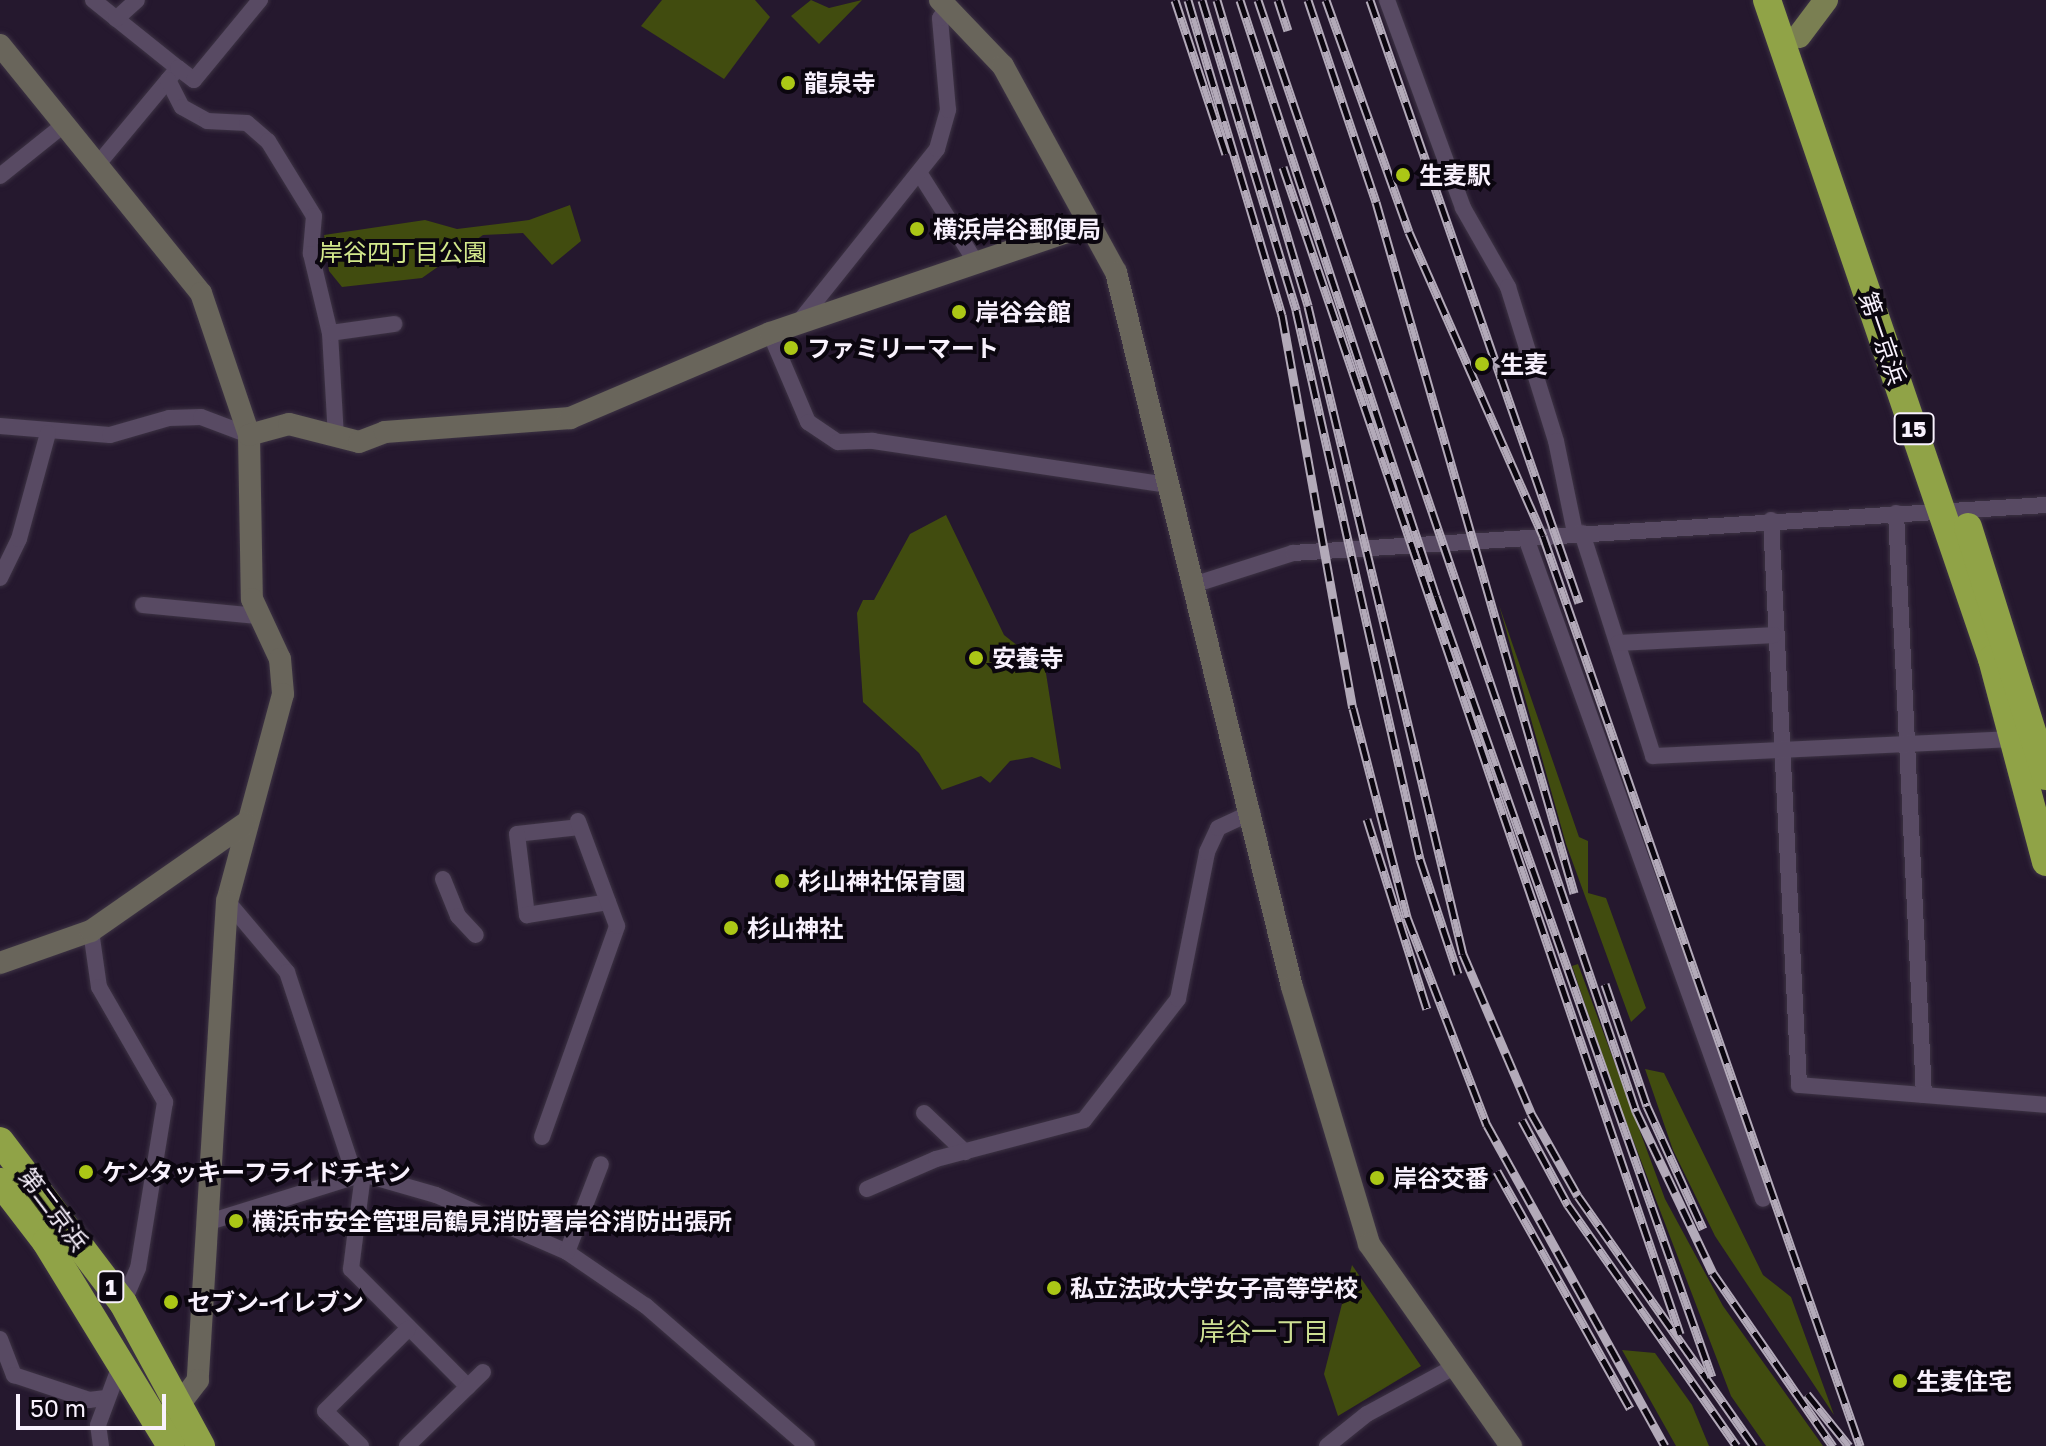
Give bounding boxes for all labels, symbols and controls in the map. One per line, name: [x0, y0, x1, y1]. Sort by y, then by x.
place label: 龍泉寺: [804, 69, 876, 97]
marker: 龍泉寺: [779, 74, 797, 92]
place label: 生麦駅: [1419, 161, 1491, 189]
marker: 生麦駅: [1394, 166, 1412, 184]
place label: 横浜岸谷郵便局: [933, 215, 1101, 243]
marker: 横浜岸谷郵便局: [908, 220, 926, 238]
park label: 岸谷四丁目公園: [319, 238, 487, 266]
street label: 第一京浜: [1854, 288, 1912, 388]
place label: 岸谷会館: [975, 298, 1071, 326]
marker: 岸谷会館: [950, 303, 968, 321]
place label: ファミリーマート: [807, 334, 999, 362]
marker: ファミリーマート: [782, 339, 800, 357]
place label: 生麦: [1500, 350, 1548, 378]
marker: 生麦: [1471, 353, 1493, 375]
road number: 15: [1892, 411, 1936, 447]
place label: 安養寺: [992, 644, 1064, 672]
marker: 安養寺: [967, 649, 985, 667]
place label: 杉山神社保育園: [798, 867, 966, 895]
marker: 杉山神社保育園: [773, 872, 791, 890]
place label: 杉山神社: [747, 914, 843, 942]
marker: 杉山神社: [722, 919, 740, 937]
place label: ケンタッキーフライドチキン: [102, 1158, 414, 1186]
street label: 第二京浜: [14, 1162, 94, 1256]
marker: ケンタッキーフライドチキン: [77, 1163, 95, 1181]
place label: 岸谷交番: [1393, 1164, 1489, 1192]
marker: 岸谷交番: [1368, 1169, 1386, 1187]
place label: 横浜市安全管理局鶴見消防署岸谷消防出張所: [252, 1207, 732, 1235]
marker: 横浜市安全管理局鶴見消防署岸谷消防出張所: [227, 1212, 245, 1230]
road number: 1: [97, 1269, 125, 1305]
place label: 私立法政大学女子高等学校: [1070, 1274, 1358, 1302]
marker: 私立法政大学女子高等学校: [1045, 1279, 1063, 1297]
place label: セブン-イレブン: [187, 1288, 364, 1316]
marker: セブン-イレブン: [162, 1293, 180, 1311]
district label: 岸谷一丁目: [1199, 1316, 1329, 1348]
place label: 生麦住宅: [1916, 1367, 2012, 1395]
marker: 生麦住宅: [1891, 1372, 1909, 1390]
scale bar: [20, 1378, 170, 1428]
text: 50 m: [30, 1393, 86, 1422]

